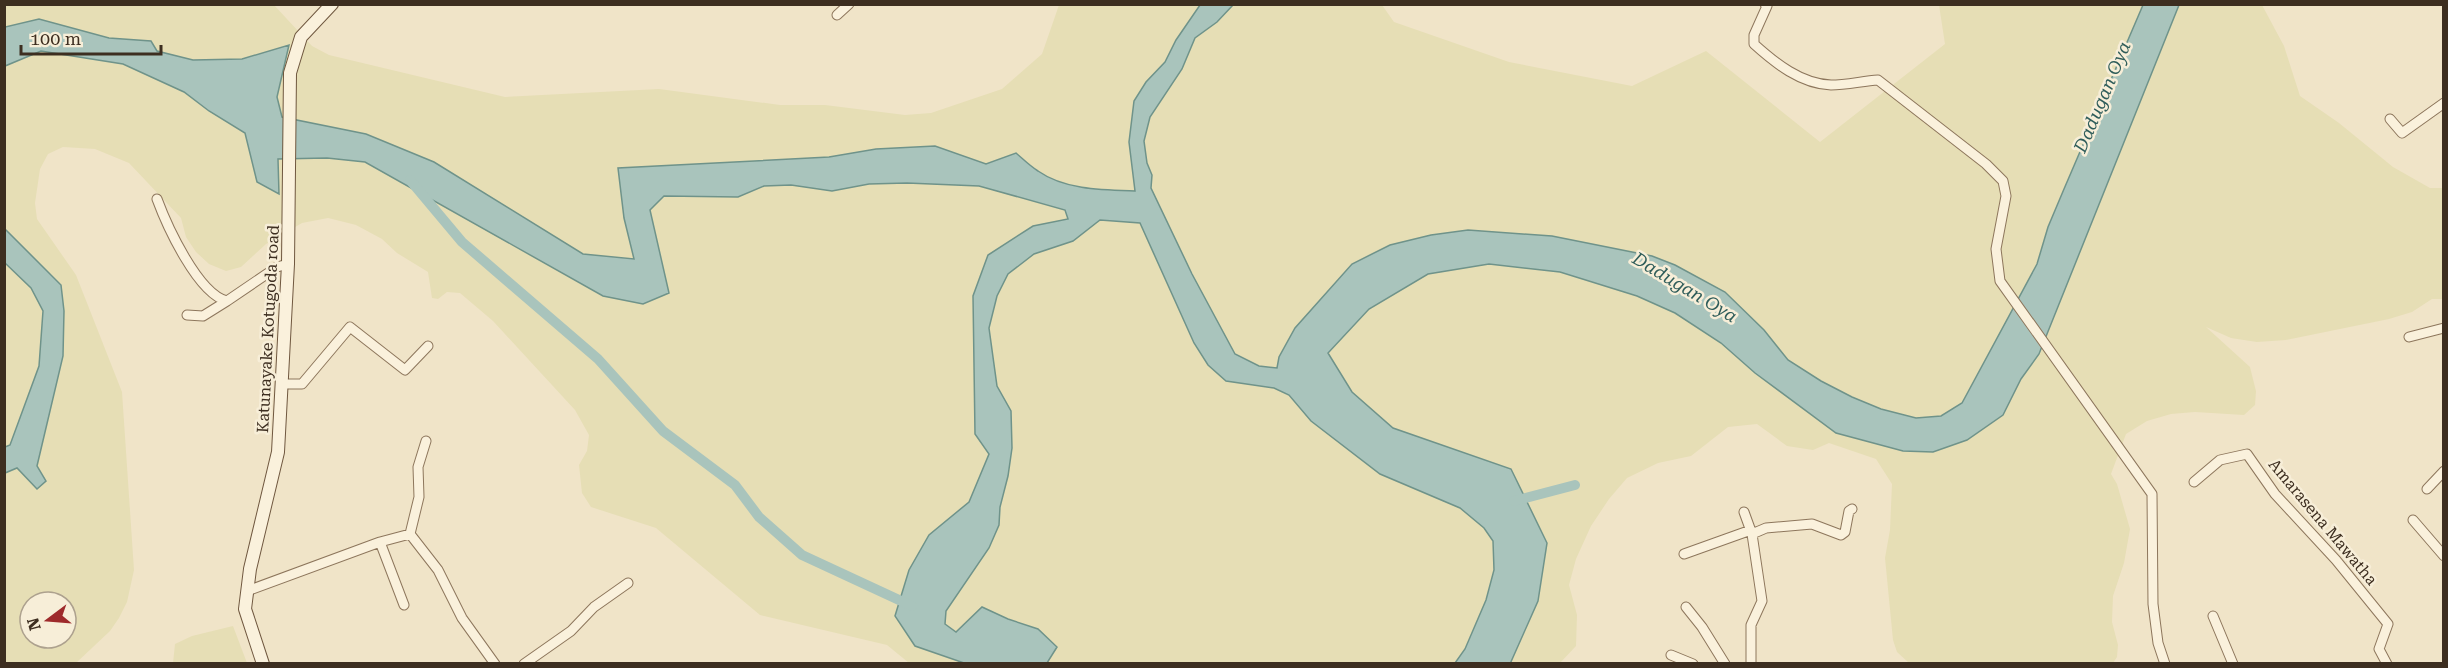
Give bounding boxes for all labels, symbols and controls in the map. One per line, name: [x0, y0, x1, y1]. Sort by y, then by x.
scale bar: [21, 18, 160, 56]
text: 100 m: [30, 28, 81, 49]
water label: Dadugan Oya: [2069, 38, 2135, 156]
street label: Katunayake Kotugoda road: [253, 225, 283, 433]
water label: Dadugan Oya: [1628, 247, 1741, 327]
street label: Amarasena Mawatha: [2265, 455, 2382, 589]
north arrow: [18, 590, 78, 650]
text: N: [23, 615, 45, 633]

